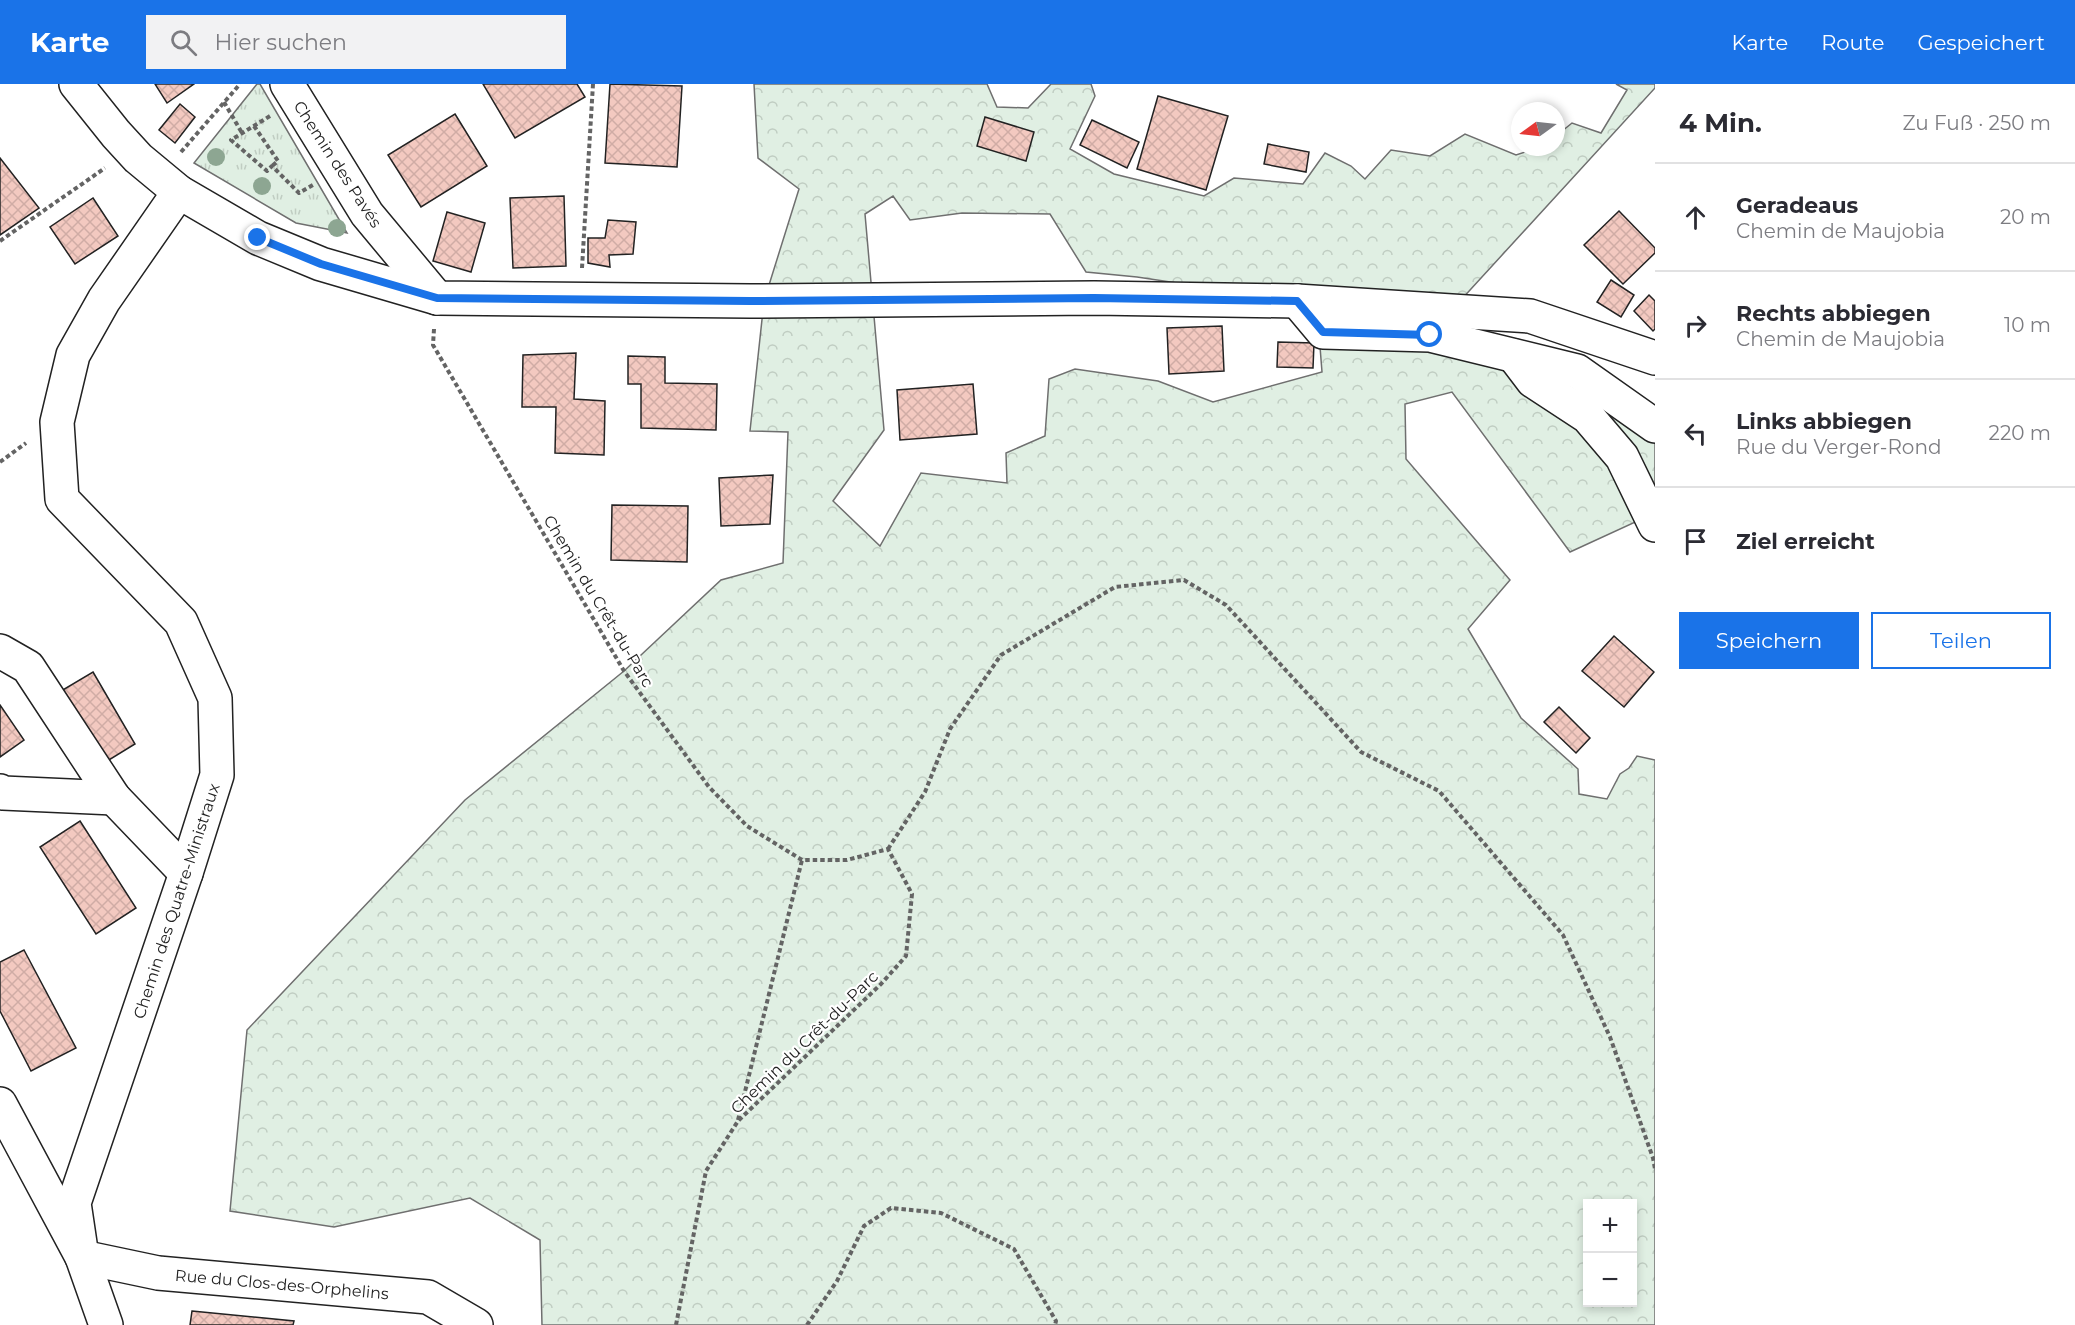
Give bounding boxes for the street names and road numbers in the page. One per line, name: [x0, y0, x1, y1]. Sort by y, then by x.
street label: Chemin des Pavés: [290, 97, 386, 231]
street label: Chemin du Crêt-du-Parc: [540, 512, 658, 691]
street label: Chemin des Quatre-Ministraux: [129, 781, 224, 1021]
street label: Chemin du Crêt-du-Parc: [727, 967, 882, 1118]
street label: Rue du Clos-des-Orphelins: [174, 1266, 390, 1303]

